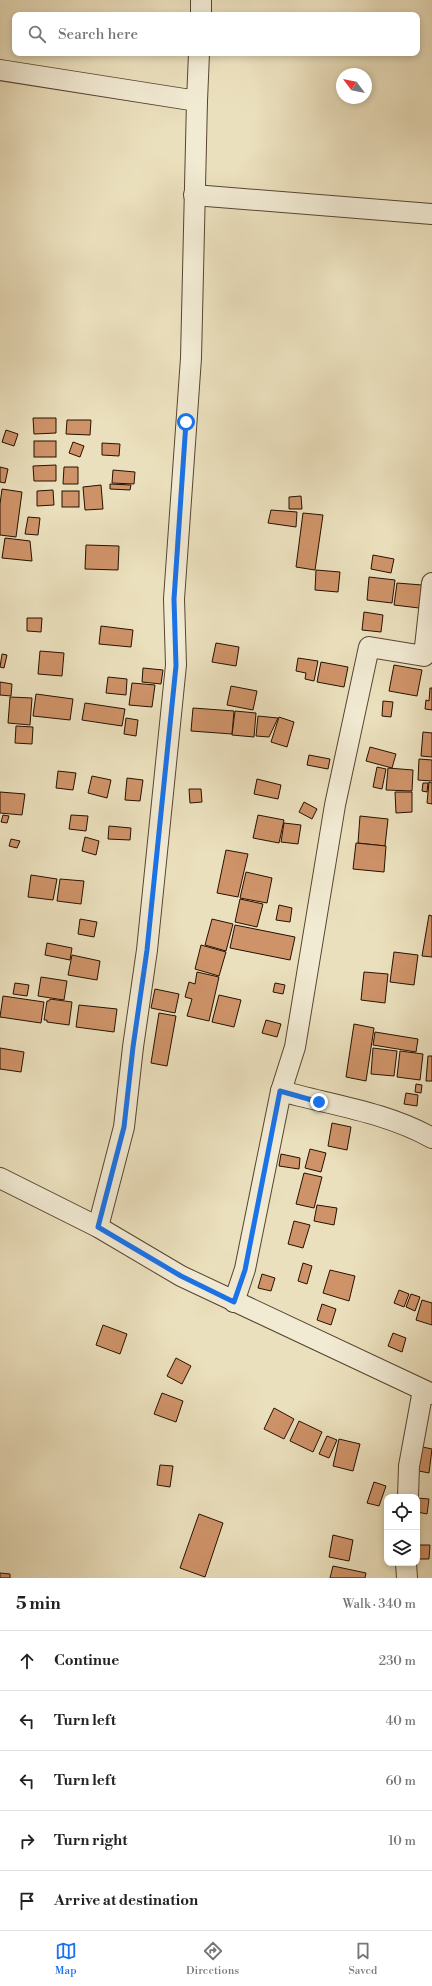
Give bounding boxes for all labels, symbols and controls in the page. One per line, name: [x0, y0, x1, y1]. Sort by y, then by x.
search box: [12, 12, 420, 56]
icon: search: [26, 23, 48, 45]
text: Search here: [58, 25, 138, 44]
north arrow: [336, 68, 372, 104]
route start: [177, 413, 195, 431]
route end: [310, 1093, 328, 1111]
map controls: [384, 1494, 420, 1566]
button: locate: [384, 1494, 420, 1530]
button: layers: [384, 1530, 420, 1566]
text: 5 min: [16, 1593, 61, 1615]
text: Walk · 340 m: [343, 1596, 416, 1612]
icon: ahead: [16, 1650, 38, 1672]
text: Continue: [54, 1651, 119, 1670]
text: 230 m: [379, 1653, 416, 1669]
icon: left: [16, 1710, 38, 1732]
text: Turn left: [54, 1711, 116, 1730]
text: 40 m: [386, 1713, 416, 1729]
icon: left: [16, 1770, 38, 1792]
text: Turn left: [54, 1771, 116, 1790]
text: 60 m: [385, 1773, 416, 1789]
icon: right: [16, 1830, 38, 1852]
text: Turn right: [54, 1831, 128, 1850]
text: 10 m: [388, 1833, 416, 1849]
icon: arrive: [16, 1890, 38, 1912]
text: Arrive at destination: [54, 1891, 198, 1910]
tab: Map: [55, 1940, 77, 1978]
tab: Directions: [186, 1940, 239, 1978]
tab: Saved: [348, 1940, 377, 1978]

